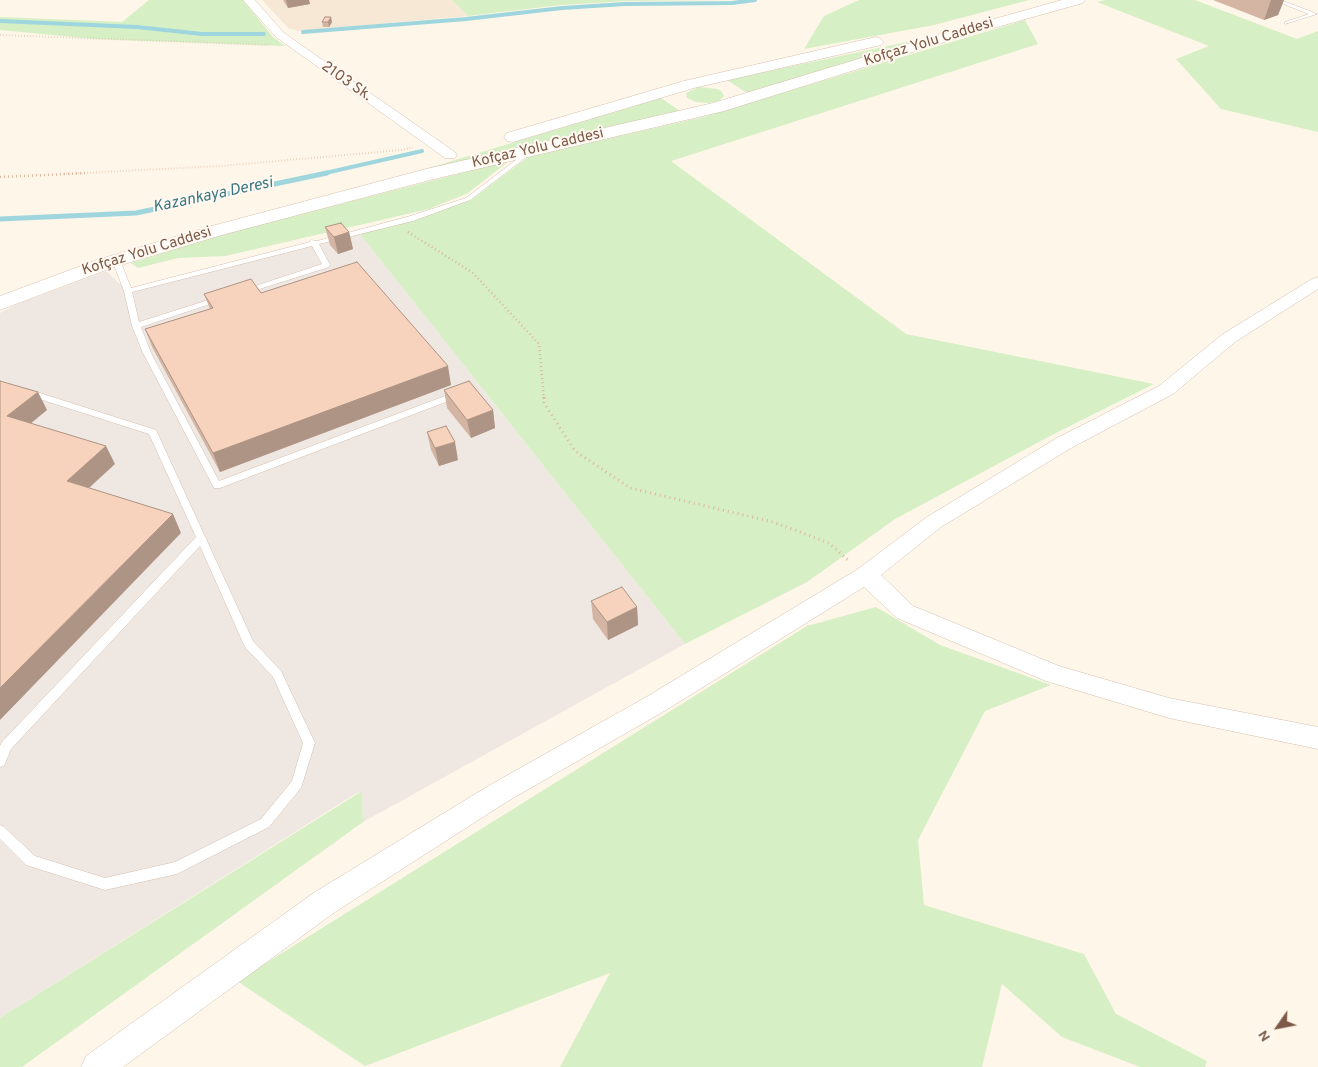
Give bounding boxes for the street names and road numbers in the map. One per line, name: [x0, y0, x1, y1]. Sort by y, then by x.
street label: Kofçaz Yolu Caddesi: [862, 15, 996, 71]
street label: 2103 Sk.: [317, 58, 375, 106]
street label: Kofçaz Yolu Caddesi: [470, 125, 606, 173]
street label: Kofçaz Yolu Caddesi: [80, 224, 214, 280]

